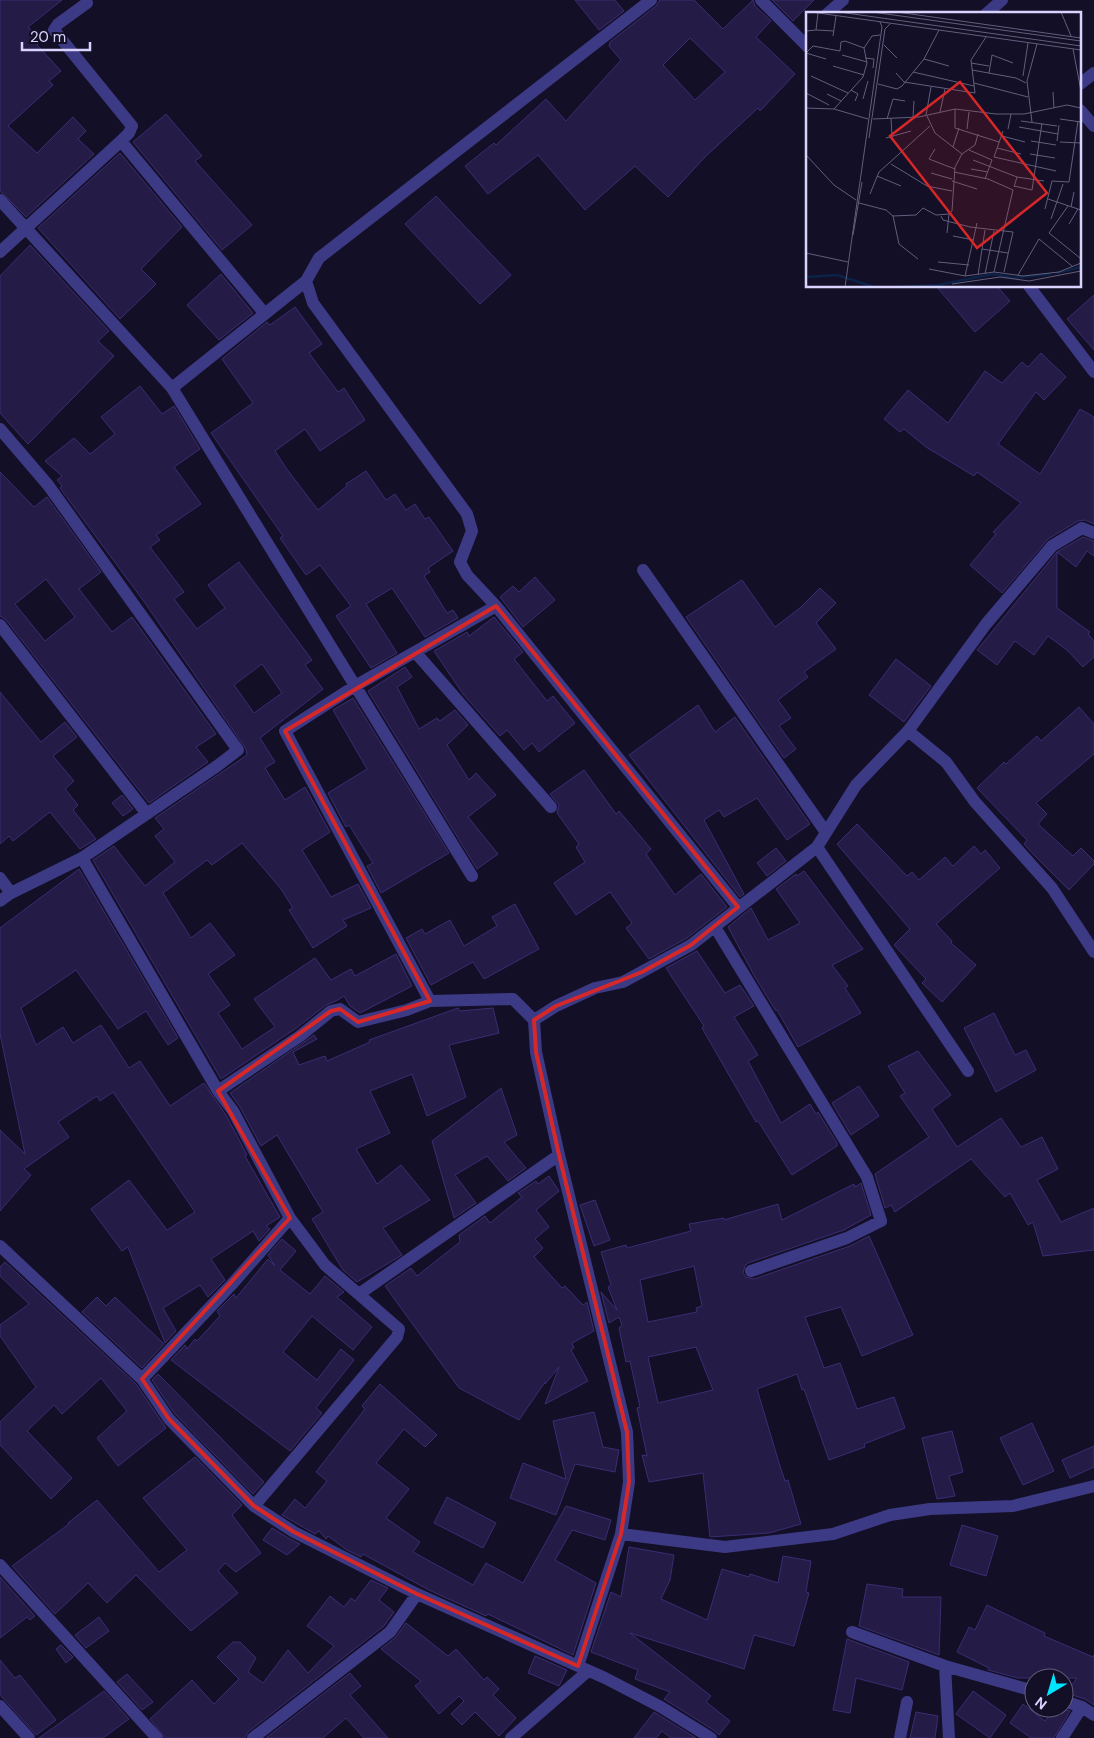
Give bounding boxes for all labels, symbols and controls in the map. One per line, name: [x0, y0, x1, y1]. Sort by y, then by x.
inset map: [806, 12, 1082, 288]
scale bar: [22, 20, 90, 52]
text: 20 m: [30, 27, 66, 47]
north arrow: [1024, 1668, 1074, 1718]
text: N: [1031, 1693, 1051, 1713]

